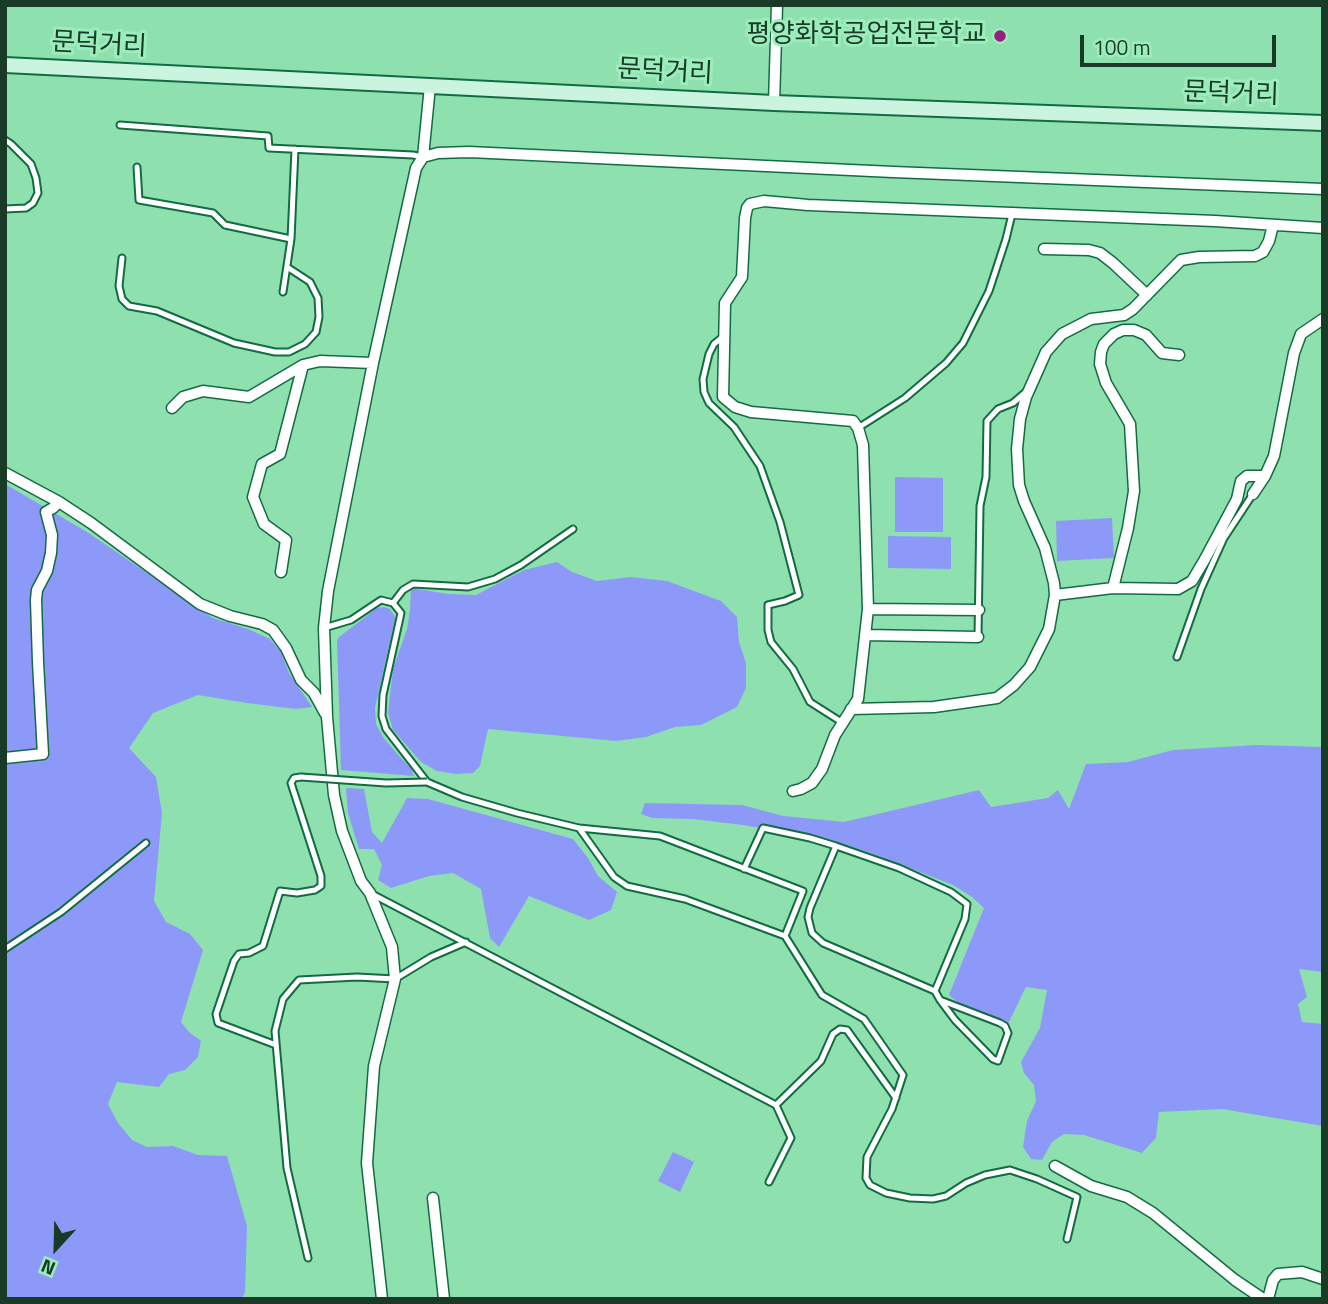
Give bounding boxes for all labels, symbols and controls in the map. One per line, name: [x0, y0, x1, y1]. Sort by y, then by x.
place label: 평양화학공업전문학교: [747, 20, 986, 52]
scale bar: [1083, 21, 1279, 65]
street label: 문덕거리: [50, 28, 148, 64]
marker: 평양화학공업전문학교: [992, 28, 1008, 44]
text: 100 m: [1093, 31, 1150, 63]
street label: 문덕거리: [616, 55, 714, 91]
street label: 문덕거리: [1183, 78, 1279, 112]
north arrow: [21, 1213, 91, 1283]
text: N: [36, 1252, 59, 1284]

